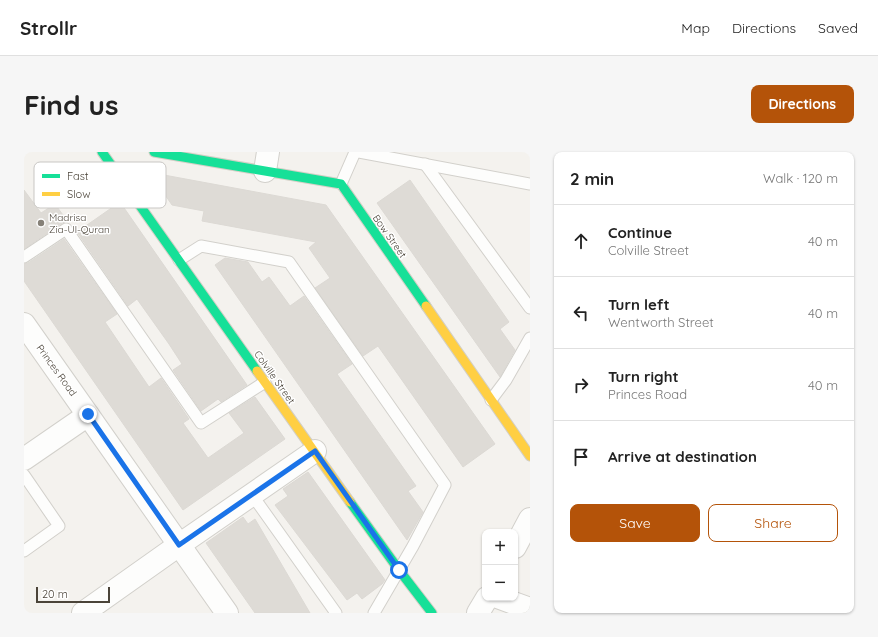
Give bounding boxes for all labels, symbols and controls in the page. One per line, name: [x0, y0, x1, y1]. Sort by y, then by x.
text: Strollr: [20, 16, 77, 40]
text: Map: [681, 19, 710, 37]
text: Directions: [732, 19, 796, 37]
text: Saved: [818, 19, 858, 37]
button: Directions: [751, 85, 854, 123]
text: Find us: [24, 87, 118, 122]
legend: [34, 162, 166, 208]
text: 2 min: [570, 168, 614, 189]
text: Fast: [67, 169, 89, 183]
text: Walk · 120 m: [763, 170, 838, 186]
text: Slow: [67, 187, 91, 201]
place label: Madrisa Zia-Ul-Quran: [49, 211, 110, 236]
street label: Bow Street: [370, 212, 410, 261]
marker: Madrisa Zia-Ul-Quran: [36, 218, 46, 228]
text: Continue: [608, 223, 672, 242]
icon: ahead: [570, 230, 592, 252]
text: 40 m: [808, 233, 838, 249]
text: Colville Street: [608, 242, 689, 258]
text: Turn left: [608, 295, 670, 314]
icon: left: [570, 302, 592, 324]
text: 40 m: [808, 305, 838, 321]
text: Wentworth Street: [608, 314, 714, 330]
street label: Princes Road: [33, 342, 80, 399]
street label: Colville Street: [251, 348, 298, 407]
text: Turn right: [608, 367, 679, 386]
icon: right: [570, 374, 592, 396]
text: 40 m: [808, 377, 838, 393]
text: Princes Road: [608, 386, 687, 402]
route end: [79, 405, 97, 423]
icon: arrive: [570, 446, 592, 468]
text: Arrive at destination: [608, 447, 757, 466]
button: Save: [570, 504, 700, 542]
button: Share: [708, 504, 838, 542]
map controls: [482, 529, 518, 601]
button: +: [482, 529, 518, 565]
route start: [390, 561, 408, 579]
button: −: [482, 565, 518, 601]
scale bar: [36, 585, 110, 604]
text: 20 m: [42, 587, 68, 601]

